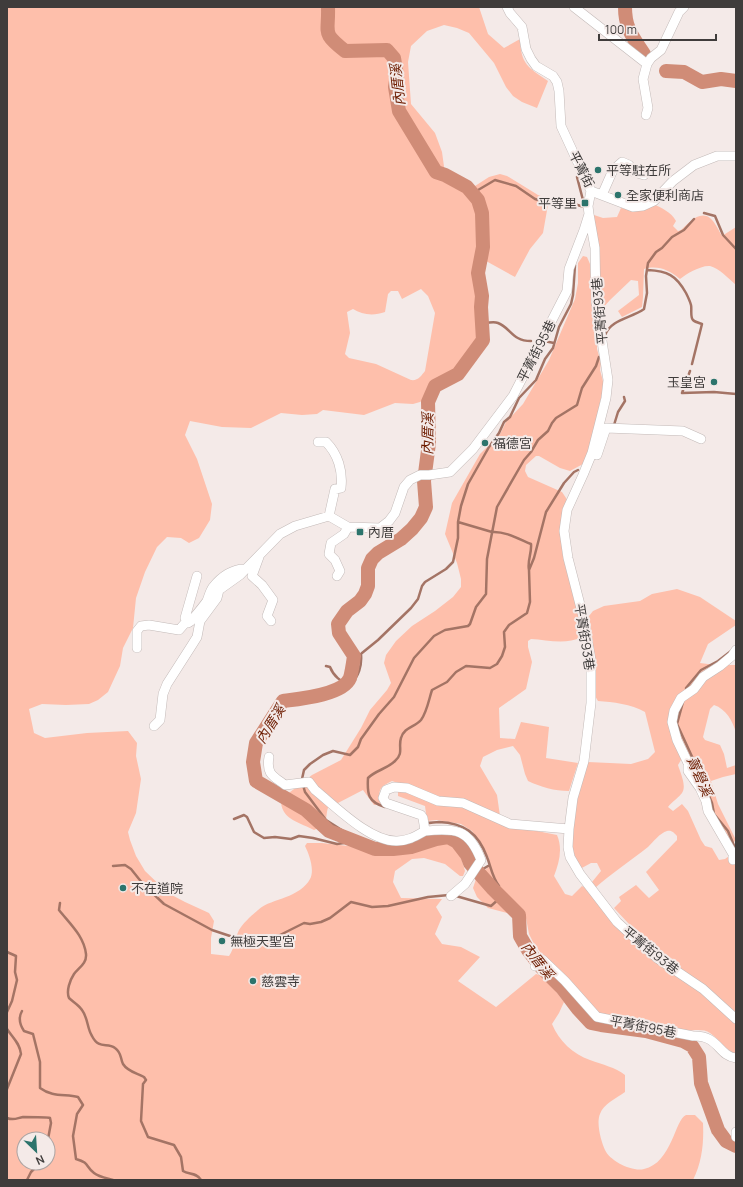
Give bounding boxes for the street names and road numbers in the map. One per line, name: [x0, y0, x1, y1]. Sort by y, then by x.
street label: 平菁街: [565, 148, 599, 190]
street label: 平菁街93巷: [587, 277, 611, 345]
street label: 平菁街95巷: [513, 317, 559, 385]
street label: 平菁街93巷: [571, 602, 599, 672]
street label: 平菁街93巷: [619, 922, 683, 978]
street label: 平菁街95巷: [608, 1011, 678, 1041]

